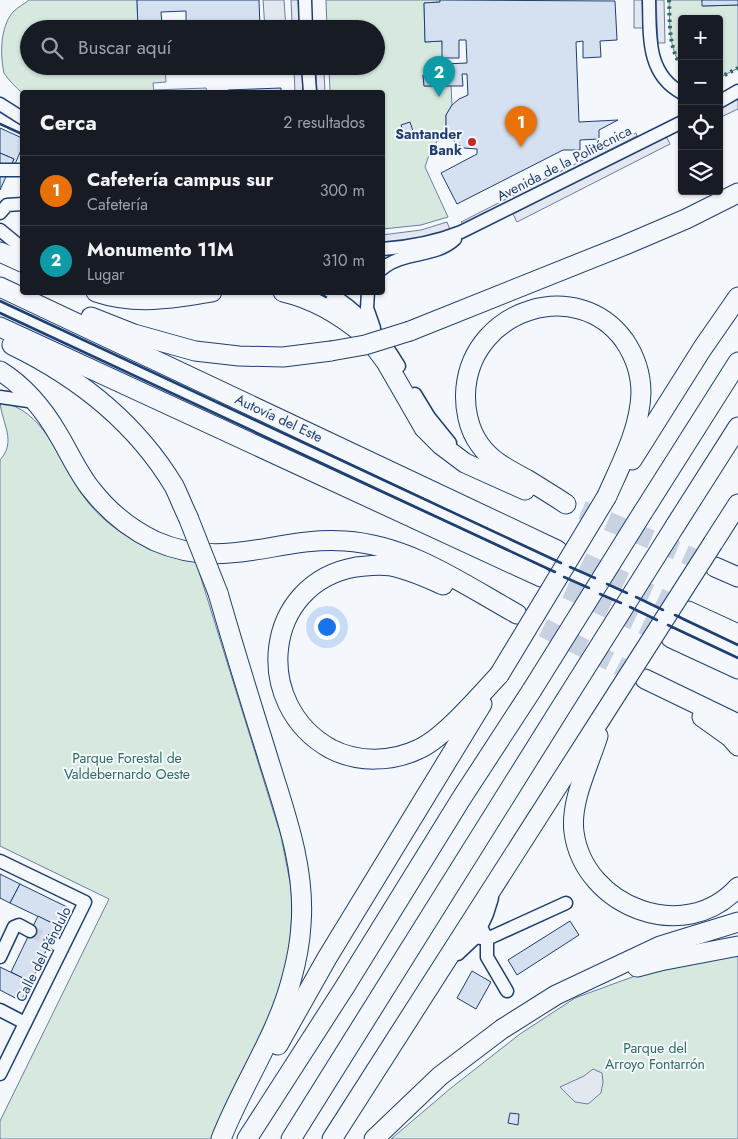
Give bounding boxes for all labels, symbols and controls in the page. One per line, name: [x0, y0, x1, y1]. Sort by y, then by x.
map controls: [678, 15, 723, 195]
button: +: [678, 15, 723, 60]
search box: [20, 20, 385, 75]
icon: search: [38, 34, 66, 62]
text: Buscar aquí: [78, 34, 172, 61]
pin: 2: [423, 56, 455, 97]
button: −: [678, 60, 723, 105]
button: locate: [678, 105, 723, 150]
pin: 1: [505, 106, 537, 147]
text: Cerca: [40, 108, 97, 138]
text: 2 resultados: [283, 111, 365, 134]
street label: Avenida de la Politécnica: [493, 120, 635, 206]
place label: Santander Bank: [395, 124, 462, 160]
marker: Santander Bank: [466, 136, 478, 148]
button: layers: [678, 150, 723, 195]
text: Cafetería campus sur: [87, 166, 274, 193]
text: 1: [52, 179, 60, 202]
text: 300 m: [320, 179, 365, 202]
text: Cafetería: [87, 193, 148, 216]
text: Monumento 11M: [87, 236, 234, 263]
text: 2: [51, 249, 61, 272]
text: 310 m: [322, 249, 365, 272]
text: Lugar: [87, 263, 125, 286]
street label: Autovía del Este: [232, 389, 326, 447]
your location: [314, 614, 340, 640]
park label: Parque Forestal de Valdebernardo Oeste: [64, 748, 190, 784]
street label: Calle del Péndulo: [10, 902, 76, 1005]
park label: Parque del Arroyo Fontarrón: [605, 1038, 705, 1074]

